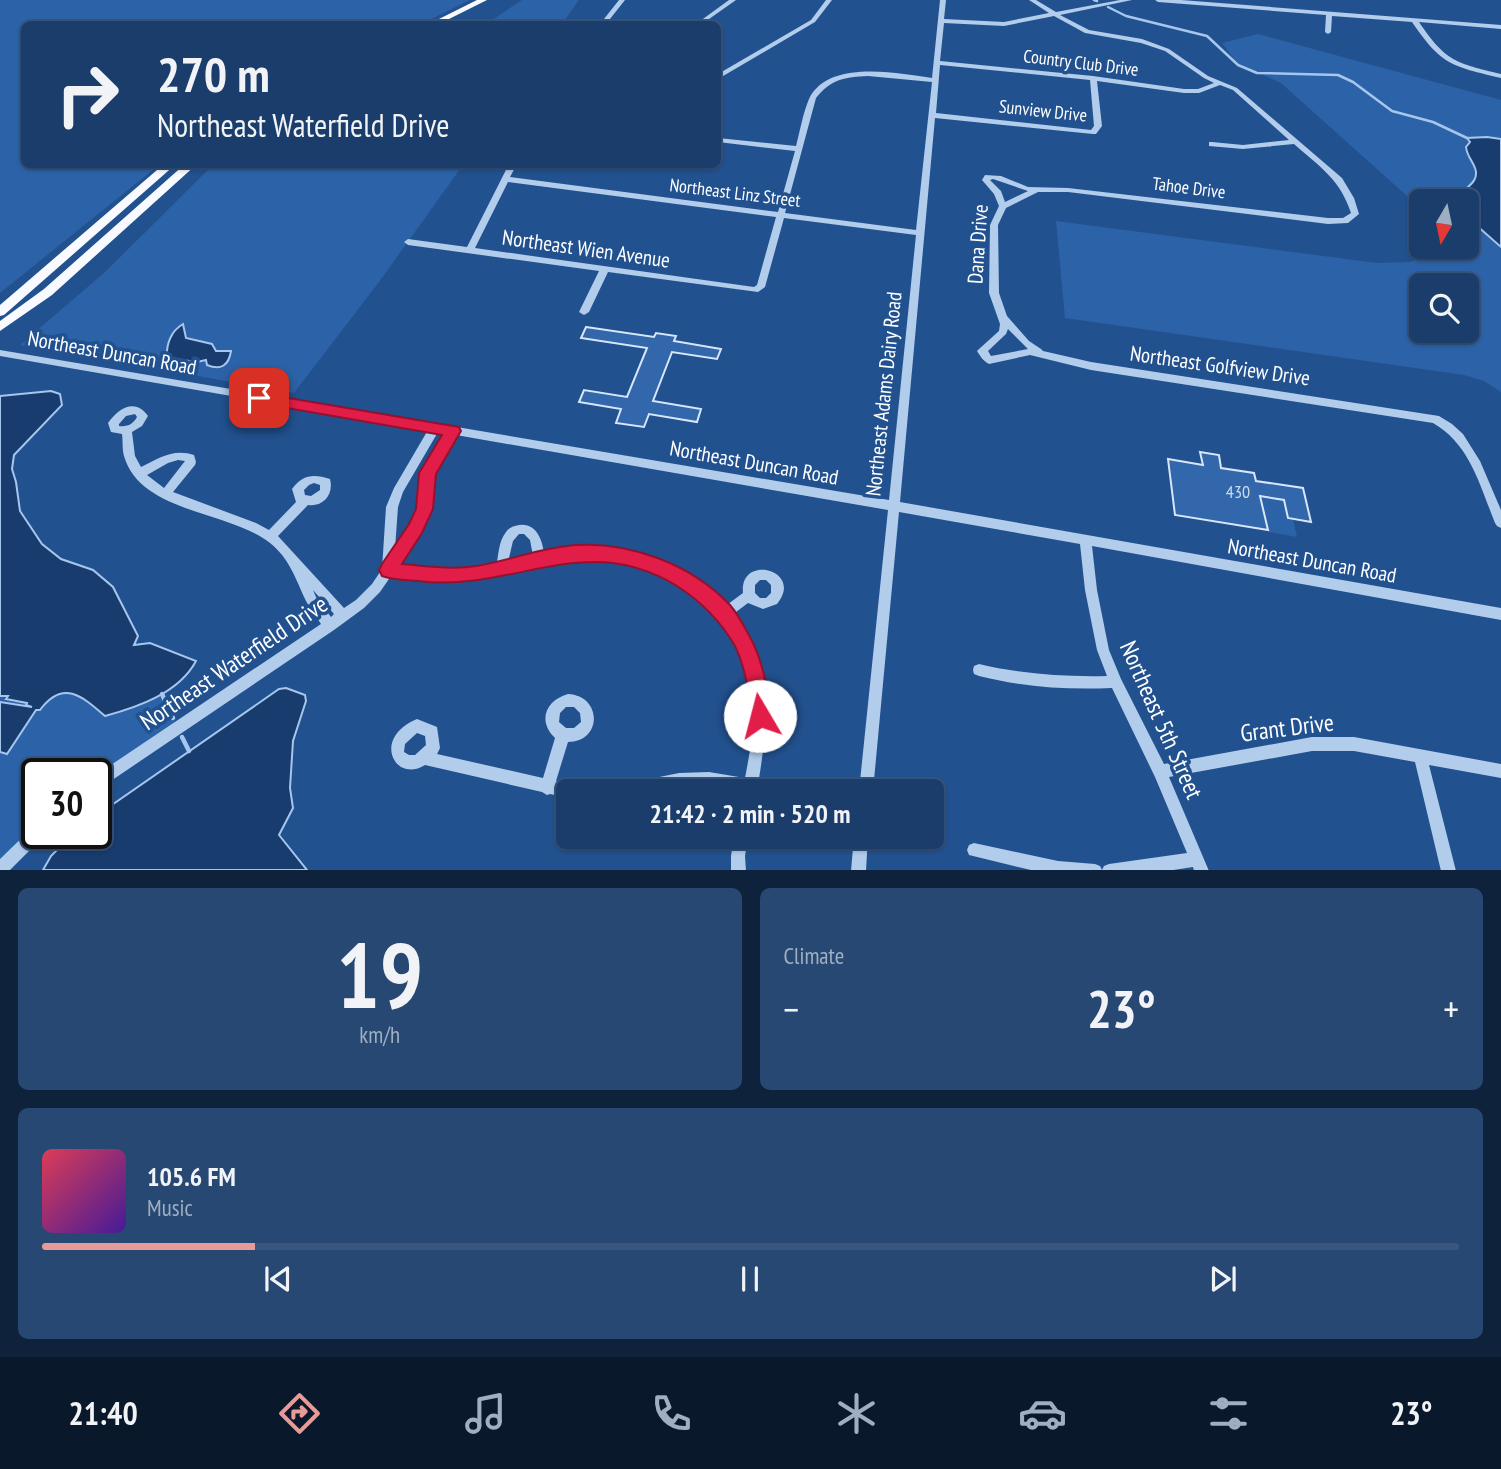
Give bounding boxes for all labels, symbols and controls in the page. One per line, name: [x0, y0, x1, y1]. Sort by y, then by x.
text: 270 m: [157, 42, 270, 106]
street label: Country Club Drive: [1022, 44, 1140, 81]
icon: right: [42, 49, 133, 140]
street label: Sunview Drive: [998, 94, 1088, 127]
text: Northeast Waterfield Drive: [157, 104, 450, 146]
street label: Tahoe Drive: [1151, 172, 1227, 203]
street label: Northeast Linz Street: [668, 173, 802, 212]
north arrow: [1409, 189, 1479, 259]
map controls: [1409, 189, 1479, 343]
street label: Dana Drive: [961, 203, 994, 285]
street label: Northeast Wien Avenue: [500, 223, 672, 274]
button: search: [1409, 273, 1479, 343]
street label: Northeast Adams Dairy Road: [859, 290, 908, 498]
street label: Northeast Duncan Road: [26, 324, 199, 381]
street label: Northeast Golfview Drive: [1128, 340, 1312, 392]
pin: [229, 368, 289, 428]
icon: arrive: [240, 379, 278, 417]
street label: Northeast Duncan Road: [668, 434, 841, 491]
house number: 430: [1226, 480, 1250, 503]
street label: Northeast Duncan Road: [1226, 532, 1399, 589]
street label: Northeast Waterfield Drive: [134, 588, 333, 737]
street label: Northeast 5th Street: [1113, 636, 1210, 804]
position arrow: [723, 679, 797, 753]
street label: Grant Drive: [1238, 706, 1335, 749]
speed limit sign: 30: [21, 758, 112, 849]
text: 21:42 · 2 min · 520 m: [650, 797, 850, 830]
text: 19: [336, 915, 423, 1033]
text: Climate: [784, 941, 844, 970]
text: 23°: [1087, 975, 1156, 1042]
text: −: [784, 984, 799, 1033]
text: +: [1443, 984, 1459, 1033]
text: km/h: [359, 1020, 400, 1049]
text: 105.6 FM: [147, 1160, 236, 1193]
text: Music: [147, 1193, 193, 1222]
icon: previous: [259, 1260, 297, 1298]
icon: pause: [731, 1260, 769, 1298]
icon: next: [1204, 1260, 1242, 1298]
icon: directions: [275, 1389, 324, 1438]
icon: music: [461, 1389, 510, 1438]
icon: phone: [647, 1389, 696, 1438]
icon: climate: [832, 1389, 881, 1438]
icon: car: [1018, 1389, 1067, 1438]
icon: filters: [1204, 1389, 1253, 1438]
text: 21:40: [68, 1392, 138, 1434]
text: 23°: [1390, 1392, 1433, 1434]

